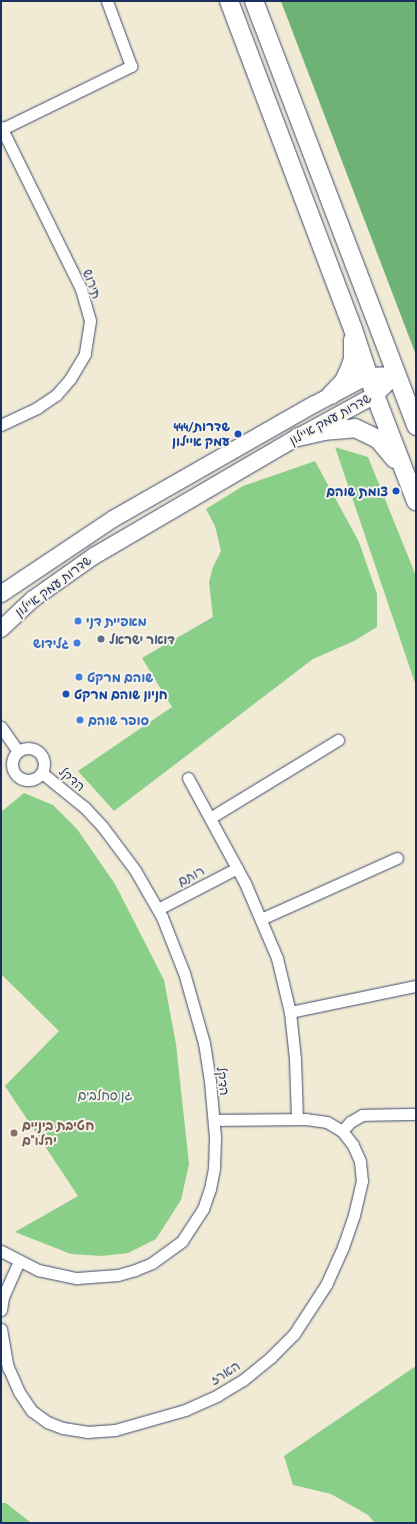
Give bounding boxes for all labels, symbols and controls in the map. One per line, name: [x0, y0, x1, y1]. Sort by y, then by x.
street label: תירוש: [79, 267, 105, 301]
street label: שדרות עמק איילון: [286, 390, 374, 448]
place label: 444/שדרות עמק איילון: [172, 419, 230, 450]
marker: 444/שדרות עמק איילון: [233, 429, 243, 439]
place label: צומת שוהם: [326, 483, 388, 499]
marker: צומת שוהם: [391, 486, 401, 496]
street label: שדרות עמק איילון: [12, 552, 94, 620]
place label: מאפיית דני: [86, 613, 147, 629]
marker: מאפיית דני: [73, 616, 83, 626]
place label: דואר ישראל: [109, 631, 175, 647]
marker: דואר ישראל: [96, 634, 106, 644]
place label: גלידוש: [33, 635, 69, 651]
marker: גלידוש: [72, 638, 82, 648]
place label: שוהם מרקט: [87, 669, 153, 685]
marker: שוהם מרקט: [74, 672, 84, 682]
place label: חניון שוהם מרקט: [74, 686, 168, 702]
marker: חניון שוהם מרקט: [61, 689, 71, 699]
place label: סופר שוהם: [88, 712, 149, 728]
marker: סופר שוהם: [75, 715, 85, 725]
street label: הדקל: [56, 764, 88, 794]
street label: רותם: [175, 863, 207, 889]
street label: הדקל: [213, 1066, 233, 1096]
park label: גן סחלבים: [78, 1087, 132, 1103]
place label: חטיבת ביניים יהלו"ם: [22, 1118, 94, 1149]
marker: חטיבת ביניים יהלו"ם: [9, 1128, 19, 1138]
street label: הארז: [207, 1358, 243, 1388]

